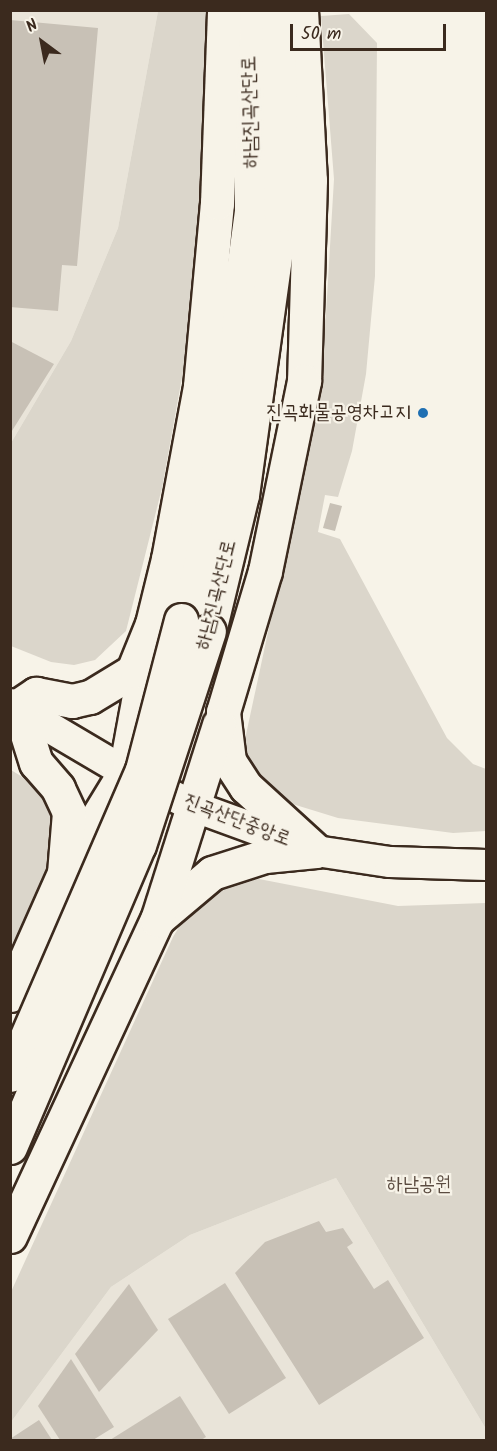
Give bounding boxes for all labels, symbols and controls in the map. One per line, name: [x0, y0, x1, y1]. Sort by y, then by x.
north arrow: [12, 12, 72, 72]
scale bar: [293, 12, 449, 50]
text: N: [21, 13, 43, 40]
text: 50 m: [301, 20, 341, 49]
street label: 하남진곡산단로: [238, 55, 264, 169]
place label: 진곡화물공영차고지: [266, 401, 411, 425]
marker: 진곡화물공영차고지: [416, 406, 430, 420]
street label: 하남진곡산단로: [192, 537, 242, 653]
street label: 진곡산단중앙로: [180, 790, 294, 852]
park label: 하남공원: [387, 1173, 451, 1197]

